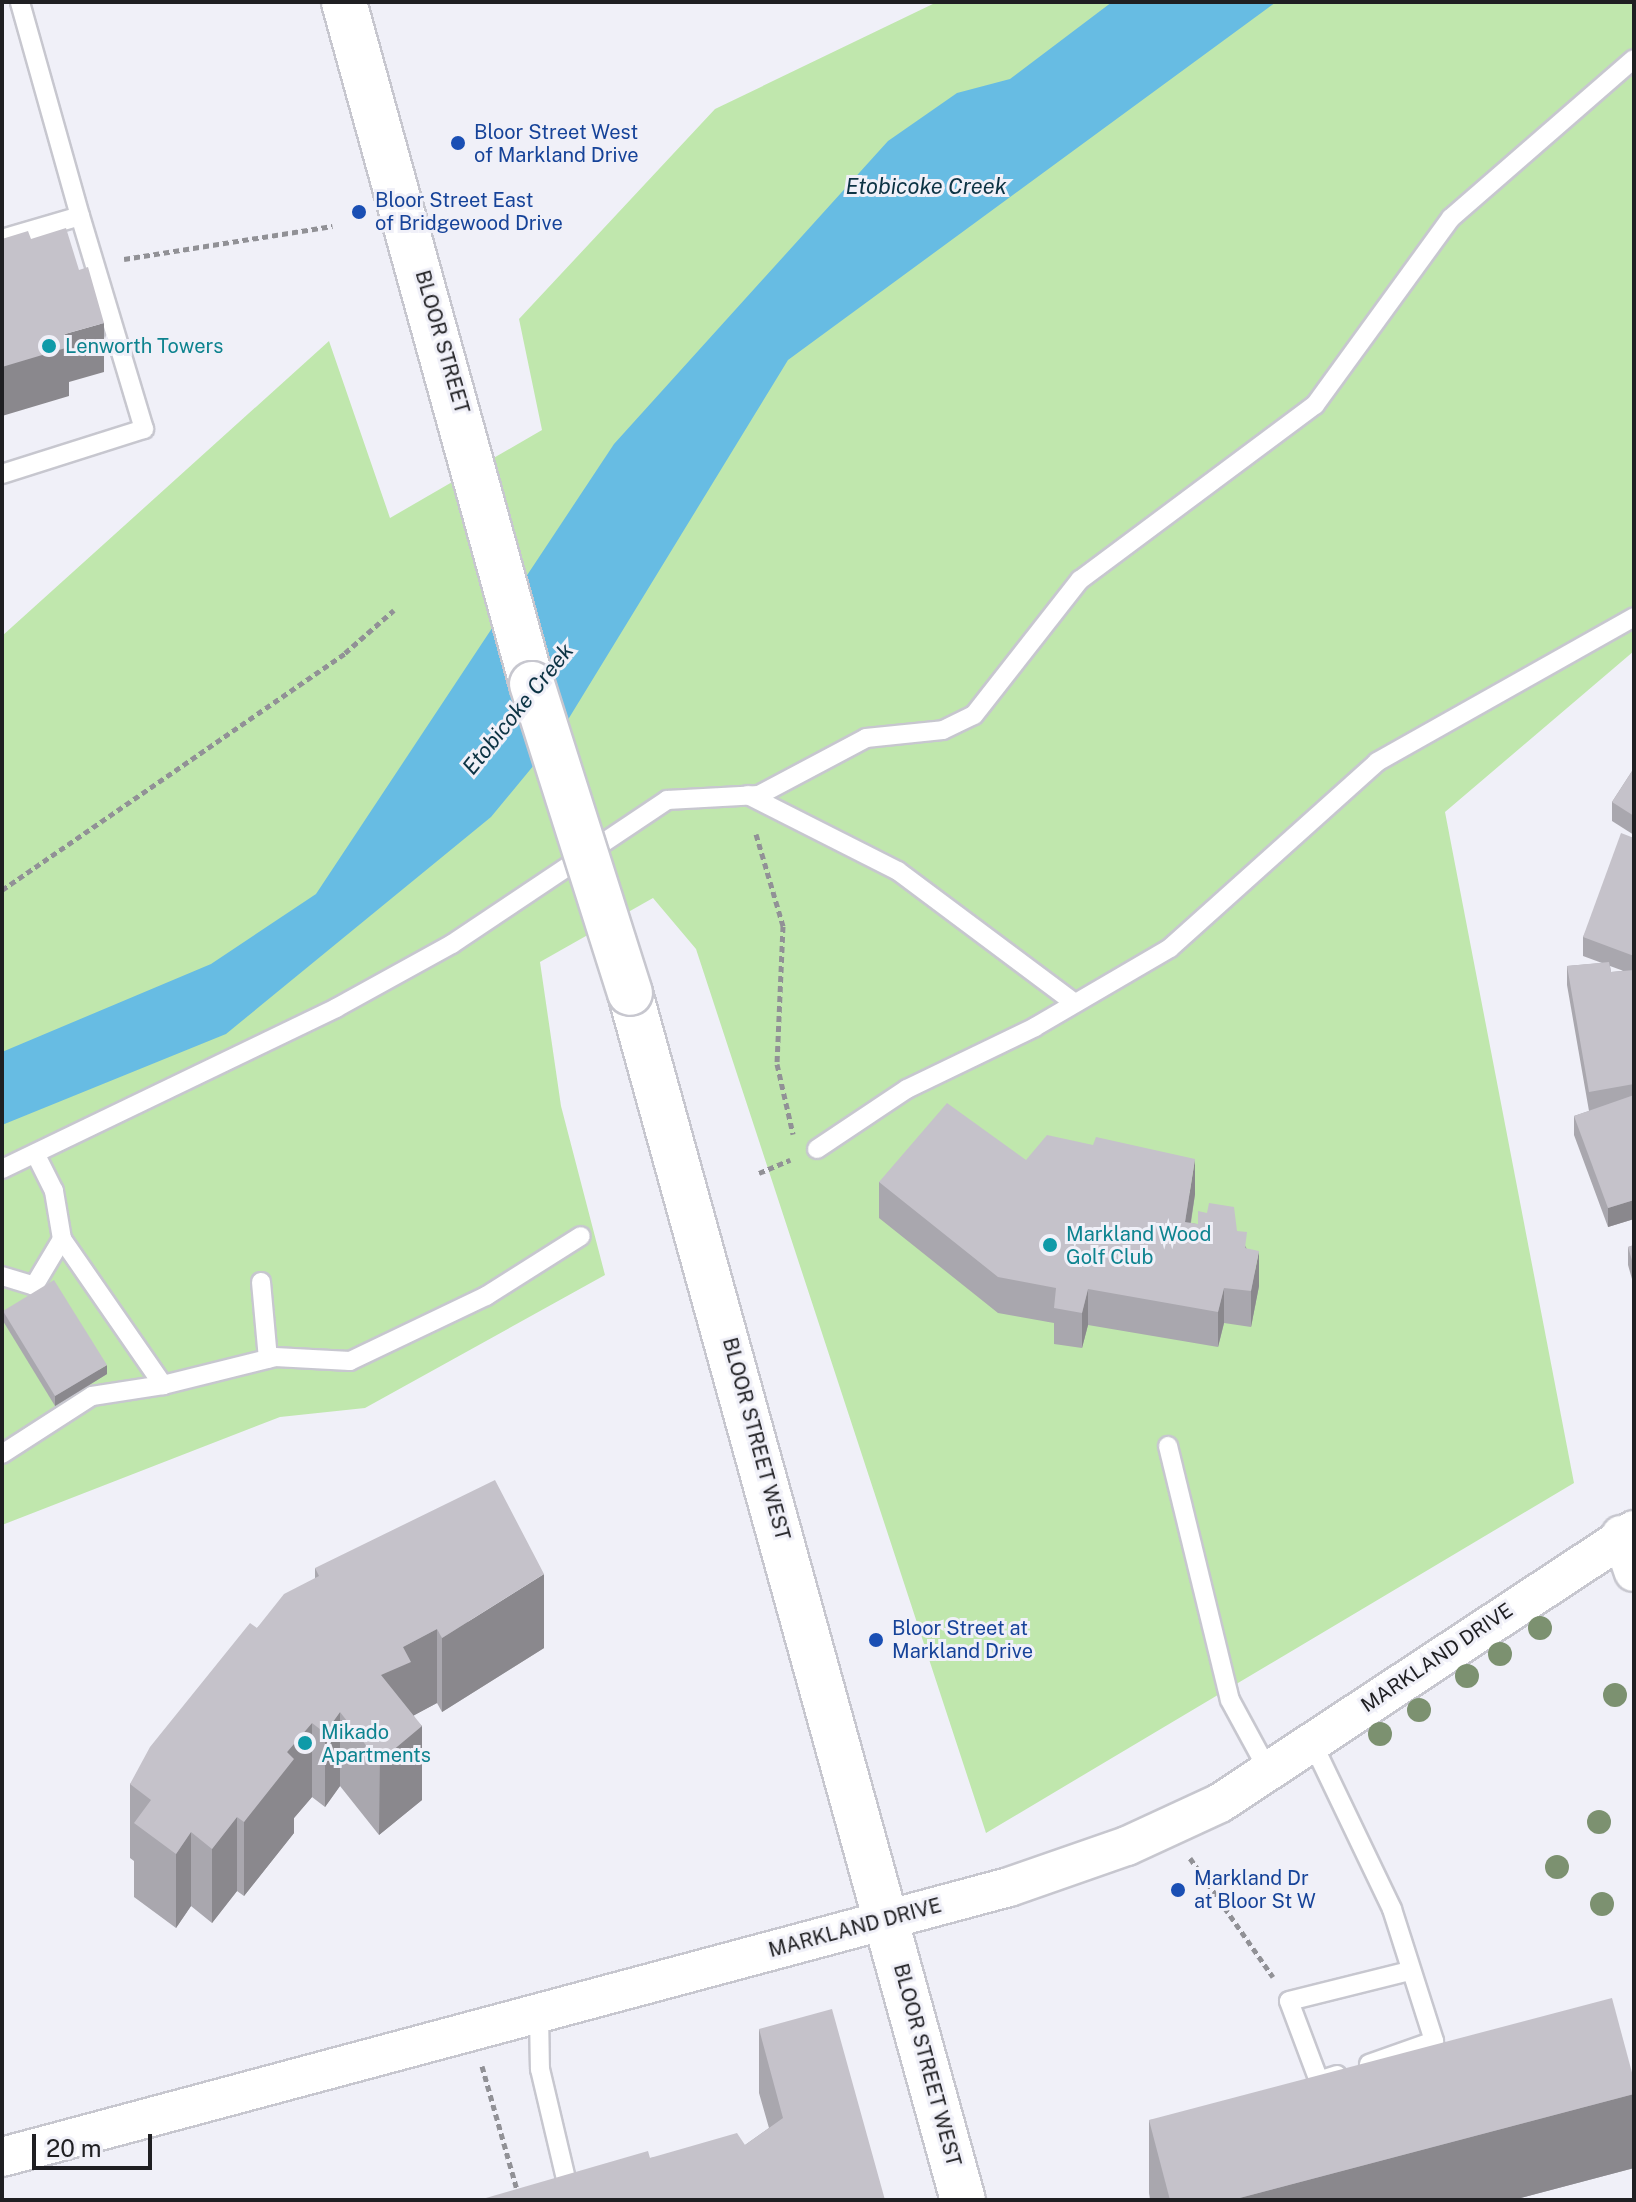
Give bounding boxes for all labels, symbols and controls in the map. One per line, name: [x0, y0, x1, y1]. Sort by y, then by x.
place label: Bloor Street West of Markland Drive: [474, 120, 639, 167]
marker: Bloor Street West of Markland Drive: [449, 134, 467, 152]
water label: Etobicoke Creek: [845, 174, 1007, 200]
place label: Bloor Street East of Bridgewood Drive: [375, 188, 563, 235]
marker: Bloor Street East of Bridgewood Drive: [350, 203, 368, 221]
street label: BLOOR STREET: [410, 268, 474, 416]
place label: Lenworth Towers: [65, 334, 223, 358]
marker: Lenworth Towers: [40, 337, 58, 355]
water label: Etobicoke Creek: [457, 638, 579, 780]
place label: Markland Wood Golf Club: [1066, 1222, 1212, 1269]
marker: Markland Wood Golf Club: [1041, 1236, 1059, 1254]
street label: BLOOR STREET WEST: [717, 1335, 795, 1543]
street label: MARKLAND DRIVE: [1357, 1598, 1517, 1718]
place label: Bloor Street at Markland Drive: [892, 1616, 1033, 1663]
marker: Bloor Street at Markland Drive: [867, 1631, 885, 1649]
place label: Mikado Apartments: [321, 1720, 431, 1767]
marker: Mikado Apartments: [296, 1734, 314, 1752]
place label: Markland Dr at Bloor St W: [1194, 1866, 1316, 1913]
marker: Markland Dr at Bloor St W: [1169, 1881, 1187, 1899]
street label: MARKLAND DRIVE: [766, 1893, 944, 1963]
street label: BLOOR STREET WEST: [888, 1961, 966, 2169]
scale bar: [36, 2118, 156, 2168]
text: 20 m: [46, 2134, 102, 2162]

